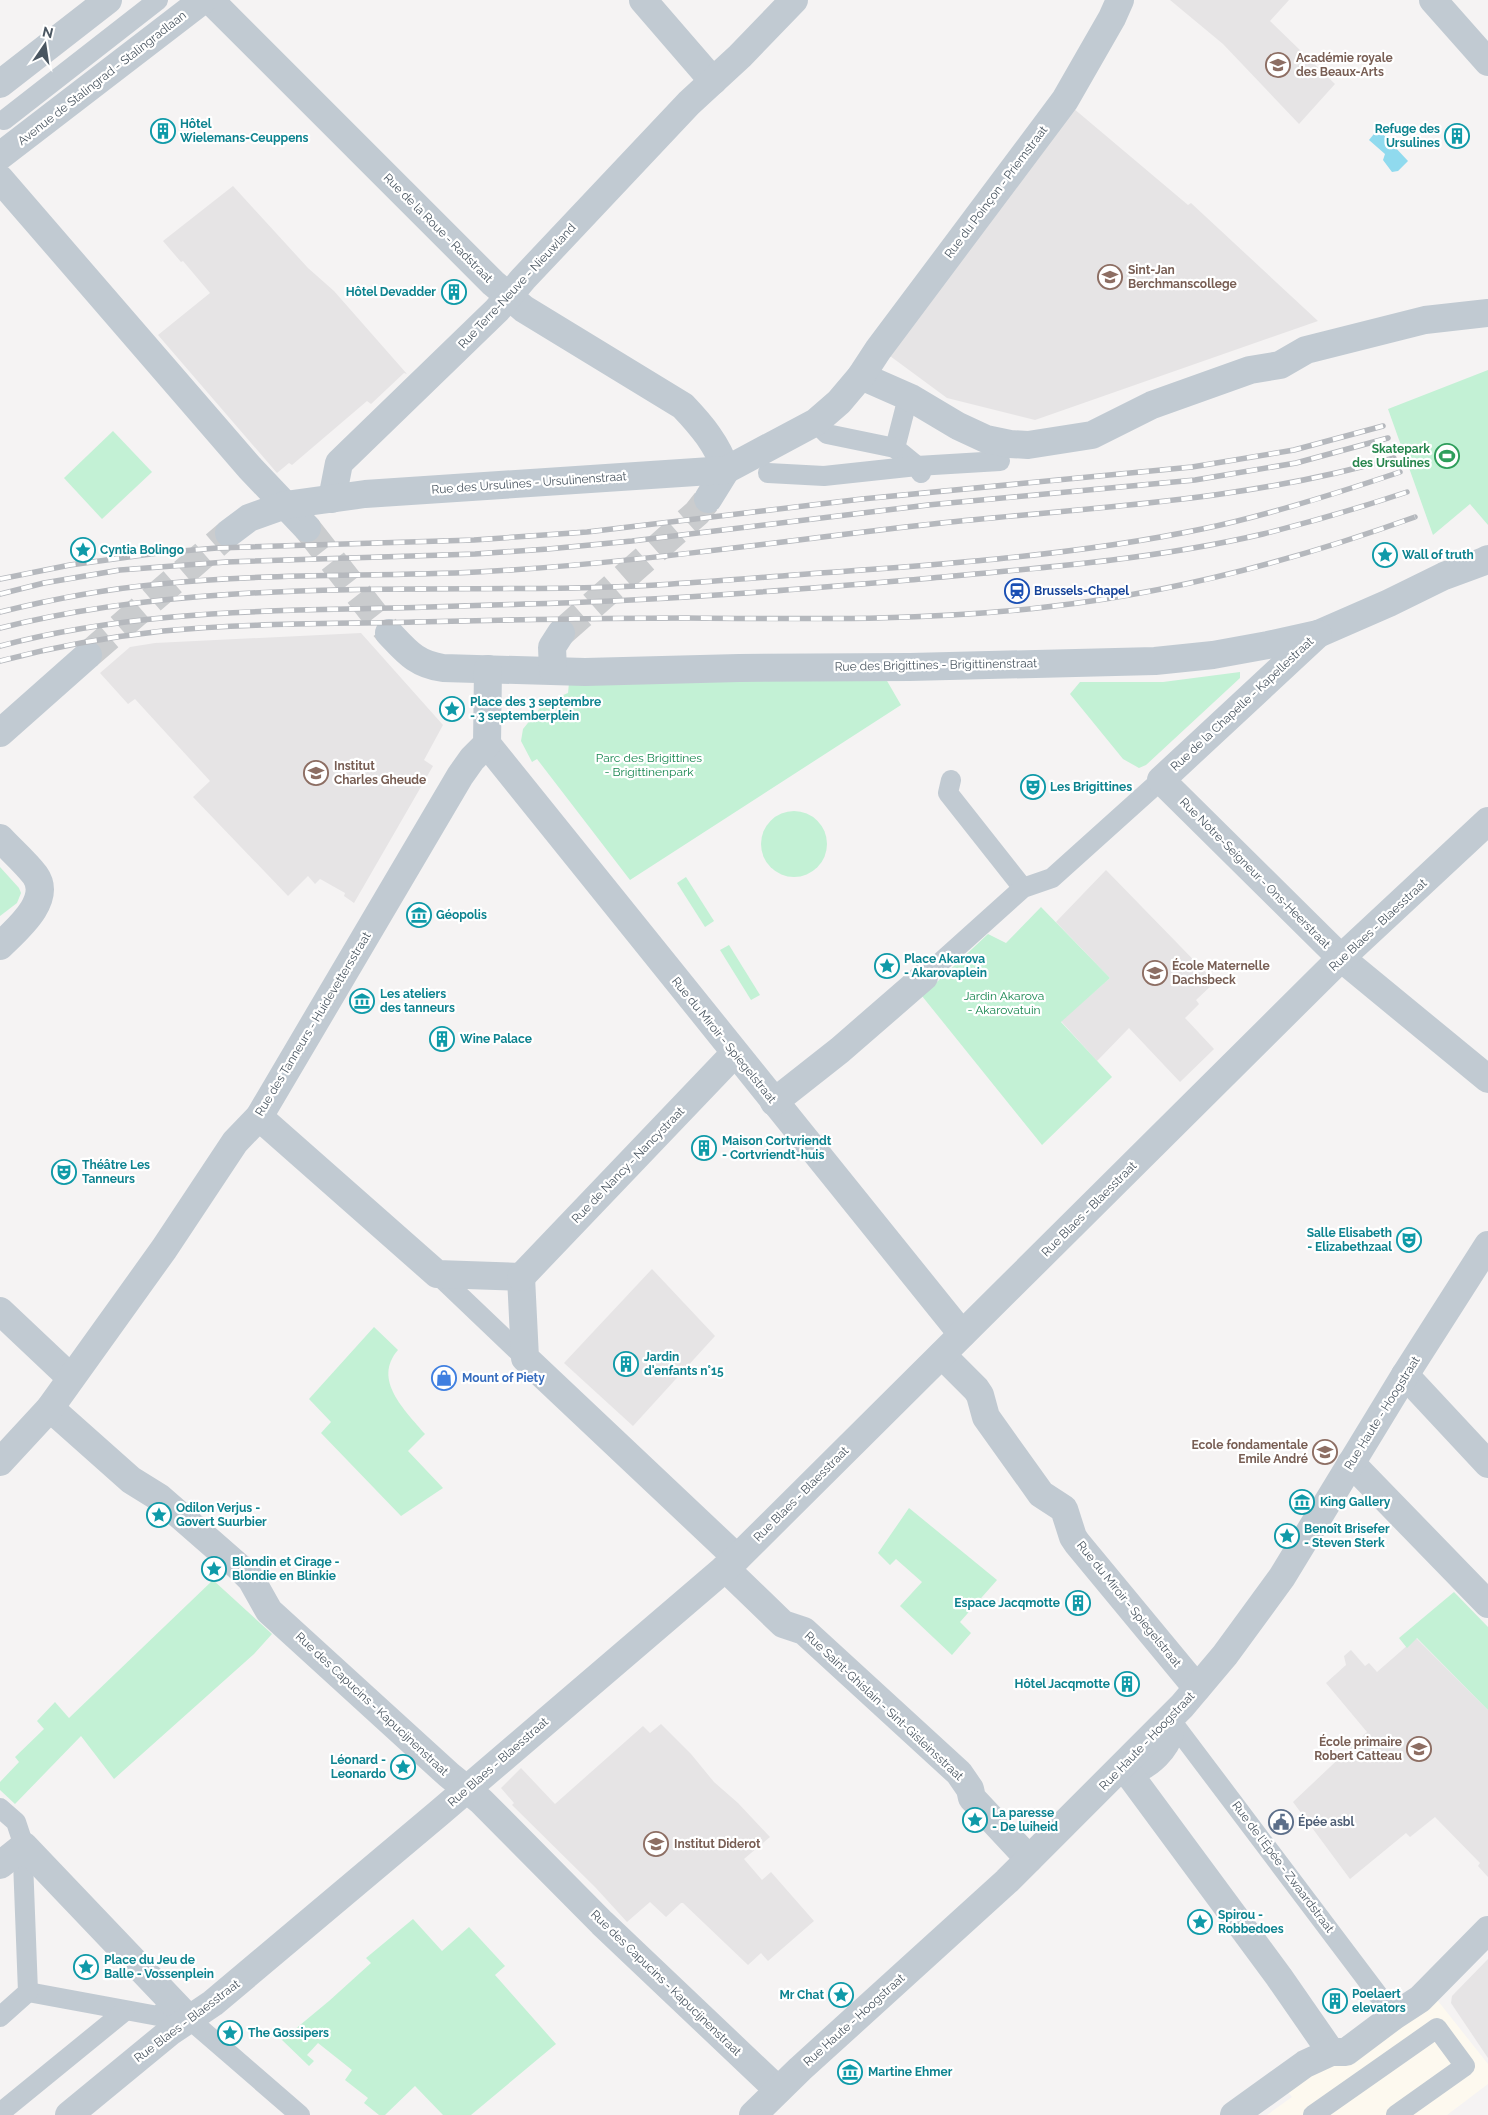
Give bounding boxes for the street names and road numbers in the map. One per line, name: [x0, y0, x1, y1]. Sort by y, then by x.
street label: Avenue de Stalingrad - Stalingradlaan: [15, 8, 189, 148]
street label: Rue du Poinçon - Priemstraat: [942, 123, 1050, 261]
street label: Rue de la Roue - Radstraat: [381, 171, 495, 285]
street label: Rue Terre-Neuve - Nieuwland: [455, 221, 579, 351]
street label: Rue des Ursulines - Ursulinenstraat: [431, 469, 627, 497]
street label: Rue de la Chapelle - Kapellestraat: [1168, 634, 1316, 774]
street label: Rue des Brigittines - Brigittinenstraat: [835, 656, 1037, 674]
street label: Rue Notre-Seigneur - Ons-Heerstraat: [1177, 795, 1333, 951]
street label: Rue Blaes - Blaesstraat: [1326, 876, 1430, 974]
street label: Rue des Tanneurs - Huidevettersstraat: [252, 929, 374, 1119]
street label: Rue du Miroir - Spiegelstraat: [669, 974, 779, 1106]
street label: Rue de Nancy - Nancystraat: [569, 1104, 687, 1226]
street label: Rue Blaes - Blaesstraat: [1039, 1159, 1139, 1259]
street label: Rue Haute - Hoogstraat: [1341, 1354, 1423, 1472]
street label: Rue Blaes - Blaesstraat: [751, 1444, 851, 1544]
street label: Rue du Miroir - Spiegelstraat: [1074, 1538, 1184, 1670]
street label: Rue des Capucins - Kapucijnenstraat: [293, 1629, 451, 1779]
street label: Rue Saint-Ghislain - Sint-Gisleinsstraat: [802, 1629, 966, 1783]
street label: Rue Haute - Hoogstraat: [1096, 1689, 1198, 1793]
street label: Rue Blaes - Blaesstraat: [445, 1715, 551, 1809]
street label: Rue de l'Épée - Zwaardstraat: [1229, 1799, 1337, 1935]
street label: Rue des Capucins - Kapucijnenstraat: [588, 1907, 744, 2059]
street label: Rue Haute - Hoogstraat: [801, 1971, 907, 2069]
street label: Rue Blaes - Blaesstraat: [131, 1977, 243, 2065]

